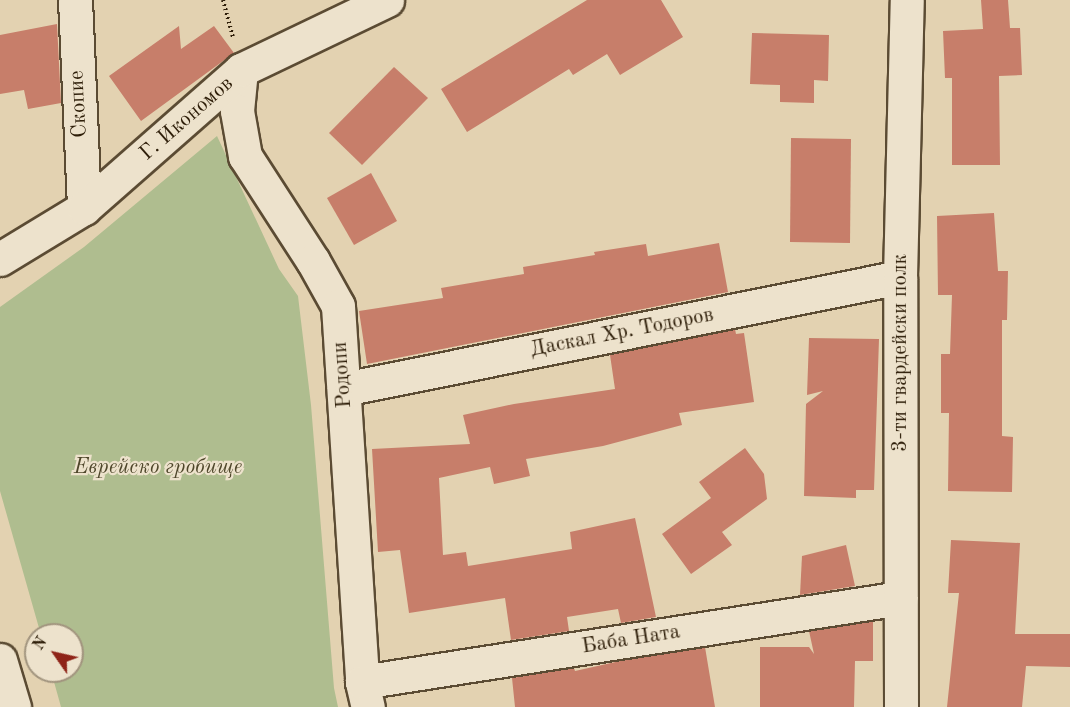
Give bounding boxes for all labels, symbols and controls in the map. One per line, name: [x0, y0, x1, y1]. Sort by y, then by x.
street label: Скопие: [65, 70, 93, 138]
street label: Г. Икономов: [135, 72, 239, 166]
street label: 3-ти гвардейски полк: [888, 254, 914, 452]
street label: Даскал Хр. Тодоров: [528, 303, 716, 363]
street label: Родопи: [328, 341, 358, 409]
park label: Еврейско гробище: [74, 455, 242, 481]
street label: Баба Ната: [580, 620, 682, 660]
north arrow: [24, 623, 84, 683]
text: N: [31, 635, 51, 654]

